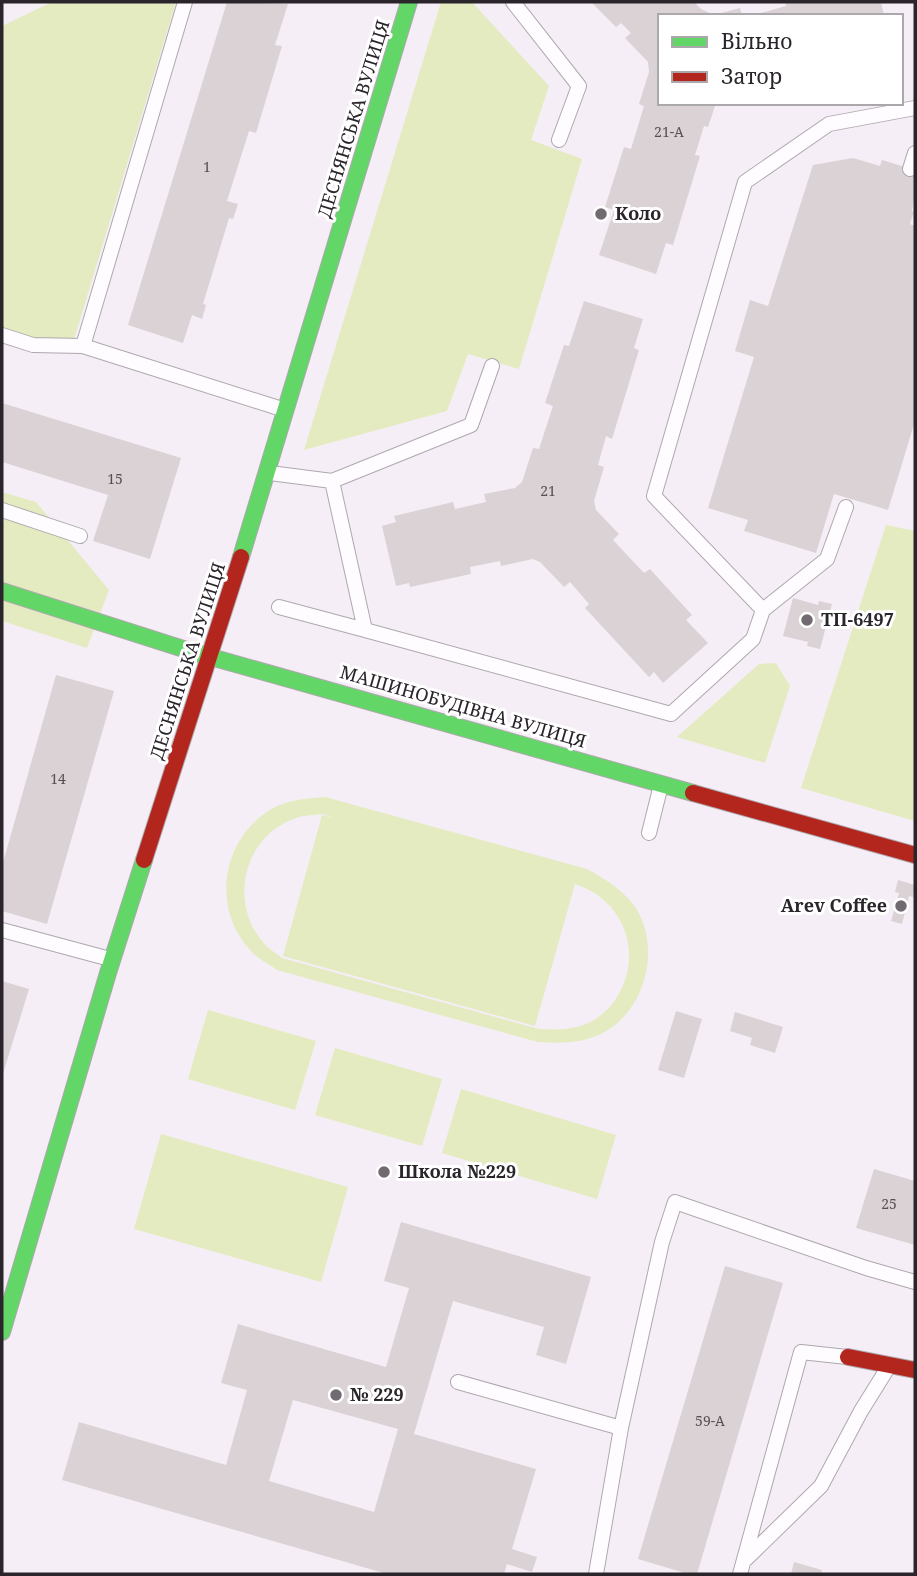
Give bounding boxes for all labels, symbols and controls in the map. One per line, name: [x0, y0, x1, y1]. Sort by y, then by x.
legend: [658, 14, 903, 105]
street label: ДЕСНЯНСЬКА ВУЛИЦЯ: [312, 17, 395, 221]
text: Вільно: [721, 27, 792, 55]
text: Затор: [721, 62, 782, 90]
house number: 21-А: [654, 122, 684, 141]
house number: 1: [203, 157, 211, 176]
place label: Коло: [615, 201, 661, 225]
marker: Коло: [593, 206, 609, 222]
house number: 15: [107, 469, 123, 488]
house number: 21: [540, 481, 556, 500]
street label: ДЕСНЯНСЬКА ВУЛИЦЯ: [144, 559, 230, 762]
place label: ТП-6497: [821, 607, 894, 631]
marker: ТП-6497: [799, 612, 815, 628]
street label: МАШИНОБУДІВНА ВУЛИЦЯ: [337, 659, 589, 753]
house number: 14: [50, 769, 66, 788]
place label: Arev Coffee: [781, 893, 887, 917]
marker: Arev Coffee: [893, 898, 909, 914]
place label: Школа №229: [398, 1159, 516, 1183]
marker: Школа №229: [376, 1164, 392, 1180]
house number: 25: [881, 1194, 897, 1213]
place label: № 229: [350, 1382, 404, 1406]
marker: № 229: [328, 1387, 344, 1403]
house number: 59-А: [695, 1411, 725, 1430]

